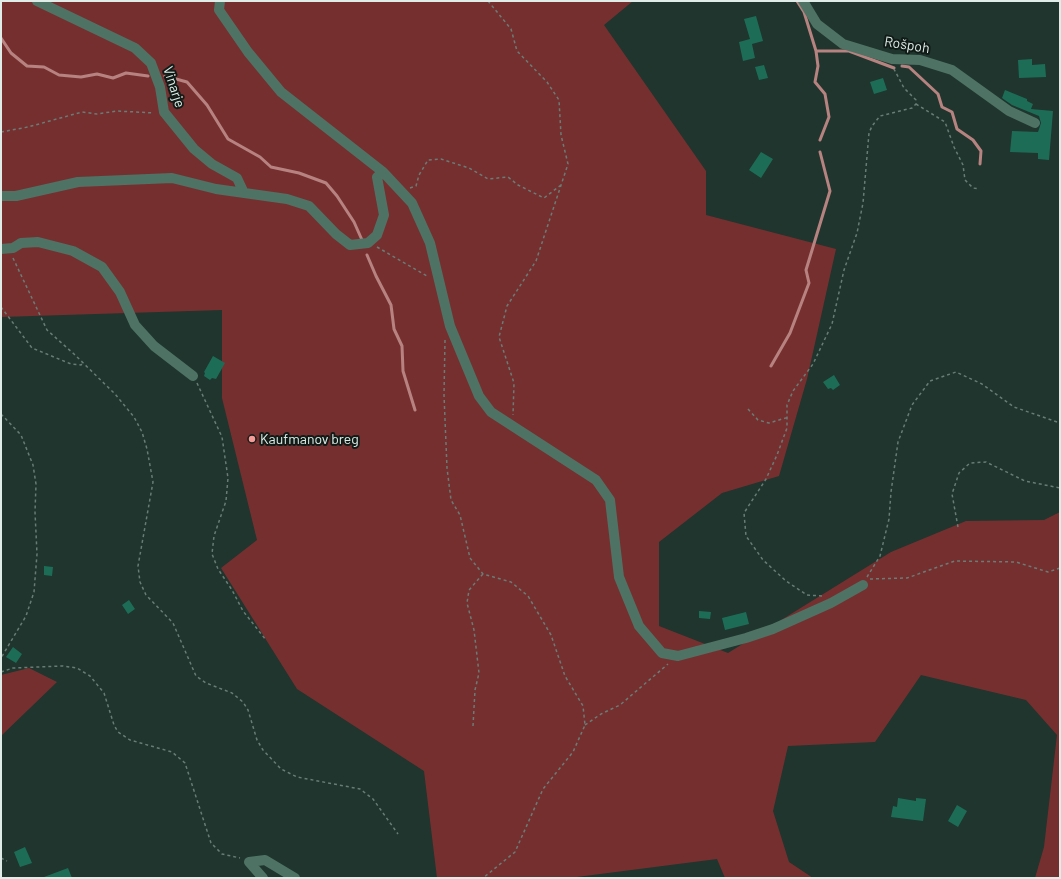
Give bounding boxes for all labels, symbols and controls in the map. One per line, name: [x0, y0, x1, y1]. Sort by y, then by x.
street label: Rošpoh: [883, 33, 931, 57]
street label: Vinarje: [159, 64, 189, 110]
place label: Kaufmanov breg: [260, 431, 359, 447]
marker: Kaufmanov breg: [247, 434, 257, 444]

